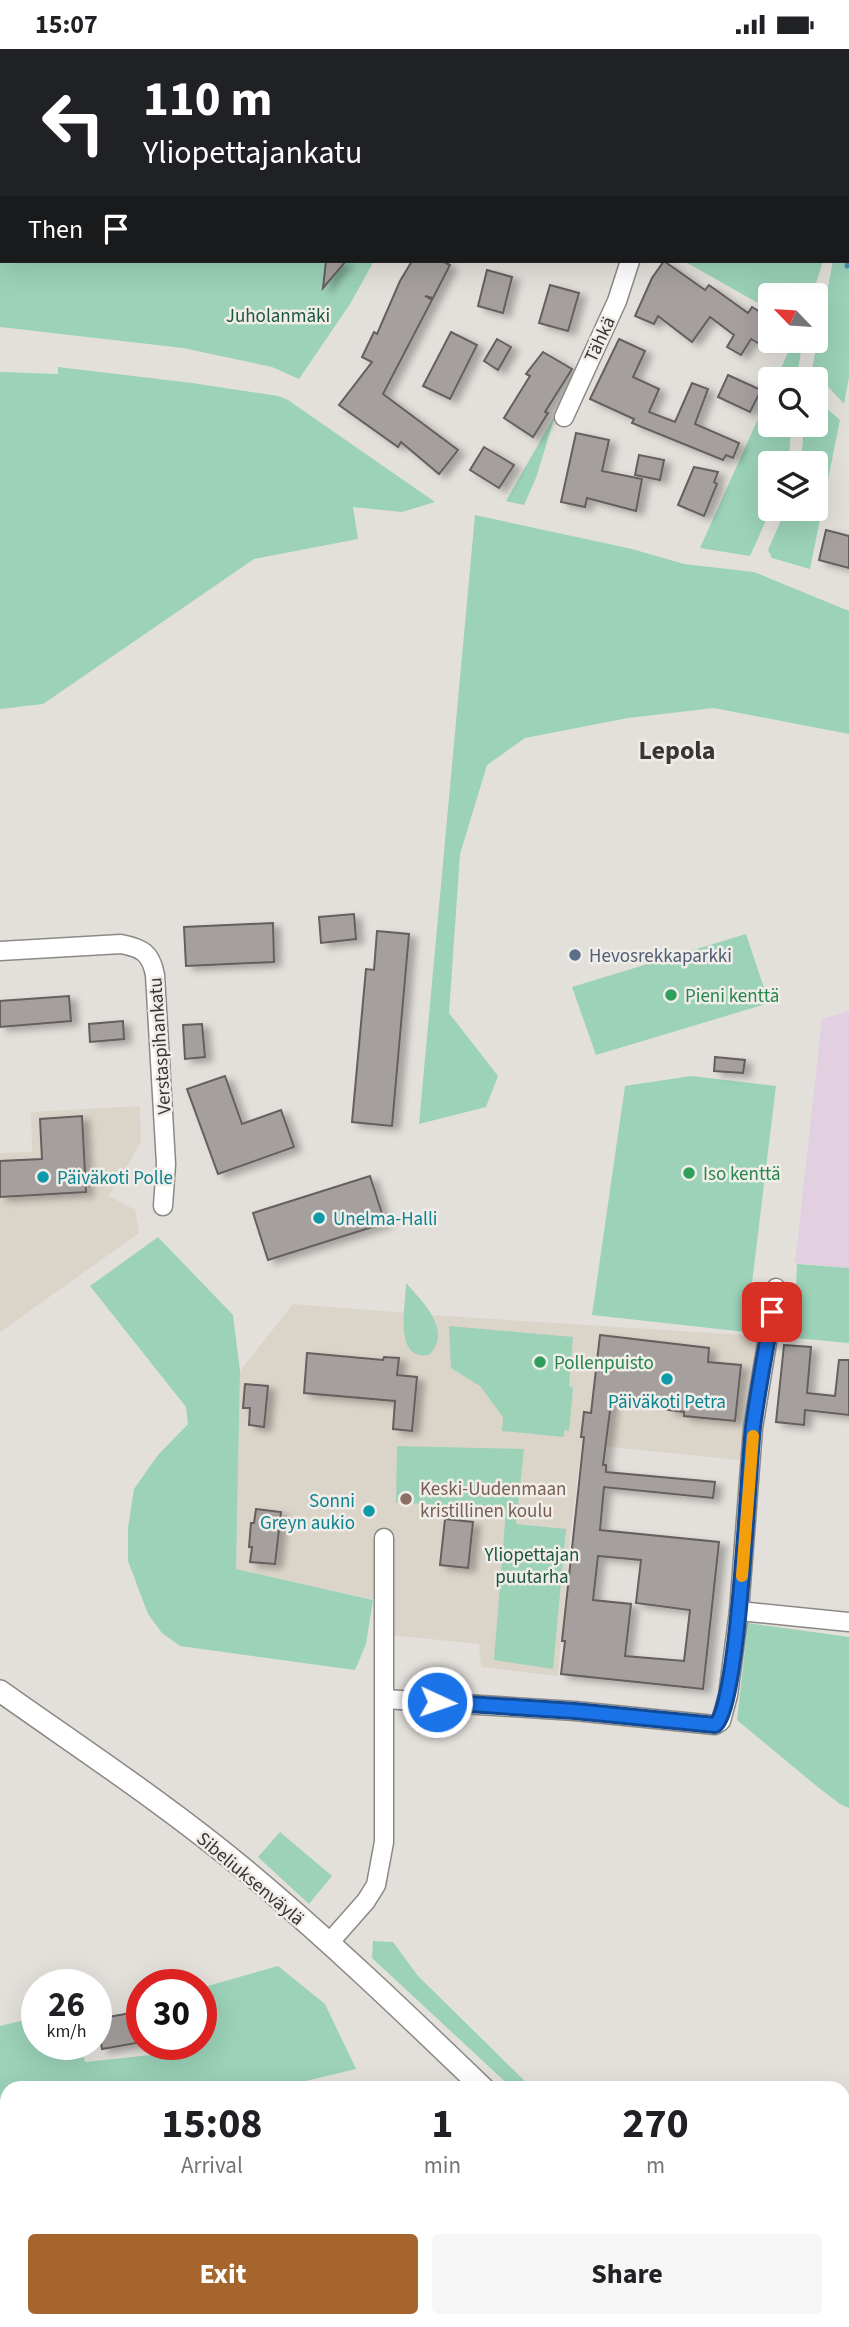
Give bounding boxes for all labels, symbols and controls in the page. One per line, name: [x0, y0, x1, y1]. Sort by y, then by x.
text: 15:07: [35, 6, 98, 43]
text: 110 m: [143, 65, 272, 135]
icon: left: [28, 77, 119, 168]
text: Yliopettajankatu: [143, 130, 362, 176]
icon: arrive: [97, 210, 135, 248]
text: Then: [28, 211, 83, 248]
north arrow: [758, 283, 828, 353]
map controls: [758, 283, 828, 521]
park label: Juholanmäki: [226, 303, 330, 330]
street label: Tähkä: [578, 312, 623, 367]
button: search: [758, 367, 828, 437]
button: layers: [758, 451, 828, 521]
district label: Lepola: [638, 732, 716, 769]
place label: Hevosrekkaparkki: [589, 943, 732, 970]
marker: Hevosrekkaparkki: [567, 947, 583, 963]
street label: Verstaspihankatu: [142, 976, 179, 1115]
place label: Pieni kenttä: [685, 983, 779, 1010]
marker: Pieni kenttä: [663, 987, 679, 1003]
place label: Iso kenttä: [703, 1161, 781, 1188]
place label: Päiväkoti Polle: [57, 1165, 173, 1192]
marker: Iso kenttä: [681, 1165, 697, 1181]
marker: Päiväkoti Polle: [35, 1169, 51, 1185]
place label: Unelma-Halli: [333, 1206, 437, 1233]
marker: Unelma-Halli: [311, 1210, 327, 1226]
pin: [742, 1282, 802, 1342]
icon: arrive: [753, 1293, 791, 1331]
place label: Pollenpuisto: [554, 1350, 654, 1377]
marker: Pollenpuisto: [532, 1354, 548, 1370]
marker: Päiväkoti Petra: [659, 1371, 675, 1387]
place label: Päiväkoti Petra: [608, 1389, 726, 1416]
place label: Keski-Uudenmaan kristillinen koulu: [420, 1476, 566, 1525]
place label: Sonni Greyn aukio: [260, 1488, 355, 1537]
marker: Keski-Uudenmaan kristillinen koulu: [398, 1491, 414, 1507]
marker: Sonni Greyn aukio: [361, 1503, 377, 1519]
park label: Yliopettajan puutarha: [484, 1542, 579, 1591]
position arrow: [400, 1665, 474, 1739]
street label: Sibeliuksenväylä: [190, 1826, 310, 1932]
speed limit sign: 30: [126, 1969, 217, 2060]
text: 26: [48, 1980, 85, 2030]
text: km/h: [47, 2019, 86, 2044]
text: 15:08: [161, 2094, 263, 2154]
text: 1: [431, 2094, 453, 2154]
text: 270: [622, 2094, 689, 2154]
text: Arrival: [181, 2149, 243, 2182]
text: min: [424, 2149, 461, 2182]
text: m: [646, 2149, 665, 2182]
button: Exit: [28, 2234, 418, 2314]
button: Share: [432, 2234, 822, 2314]

